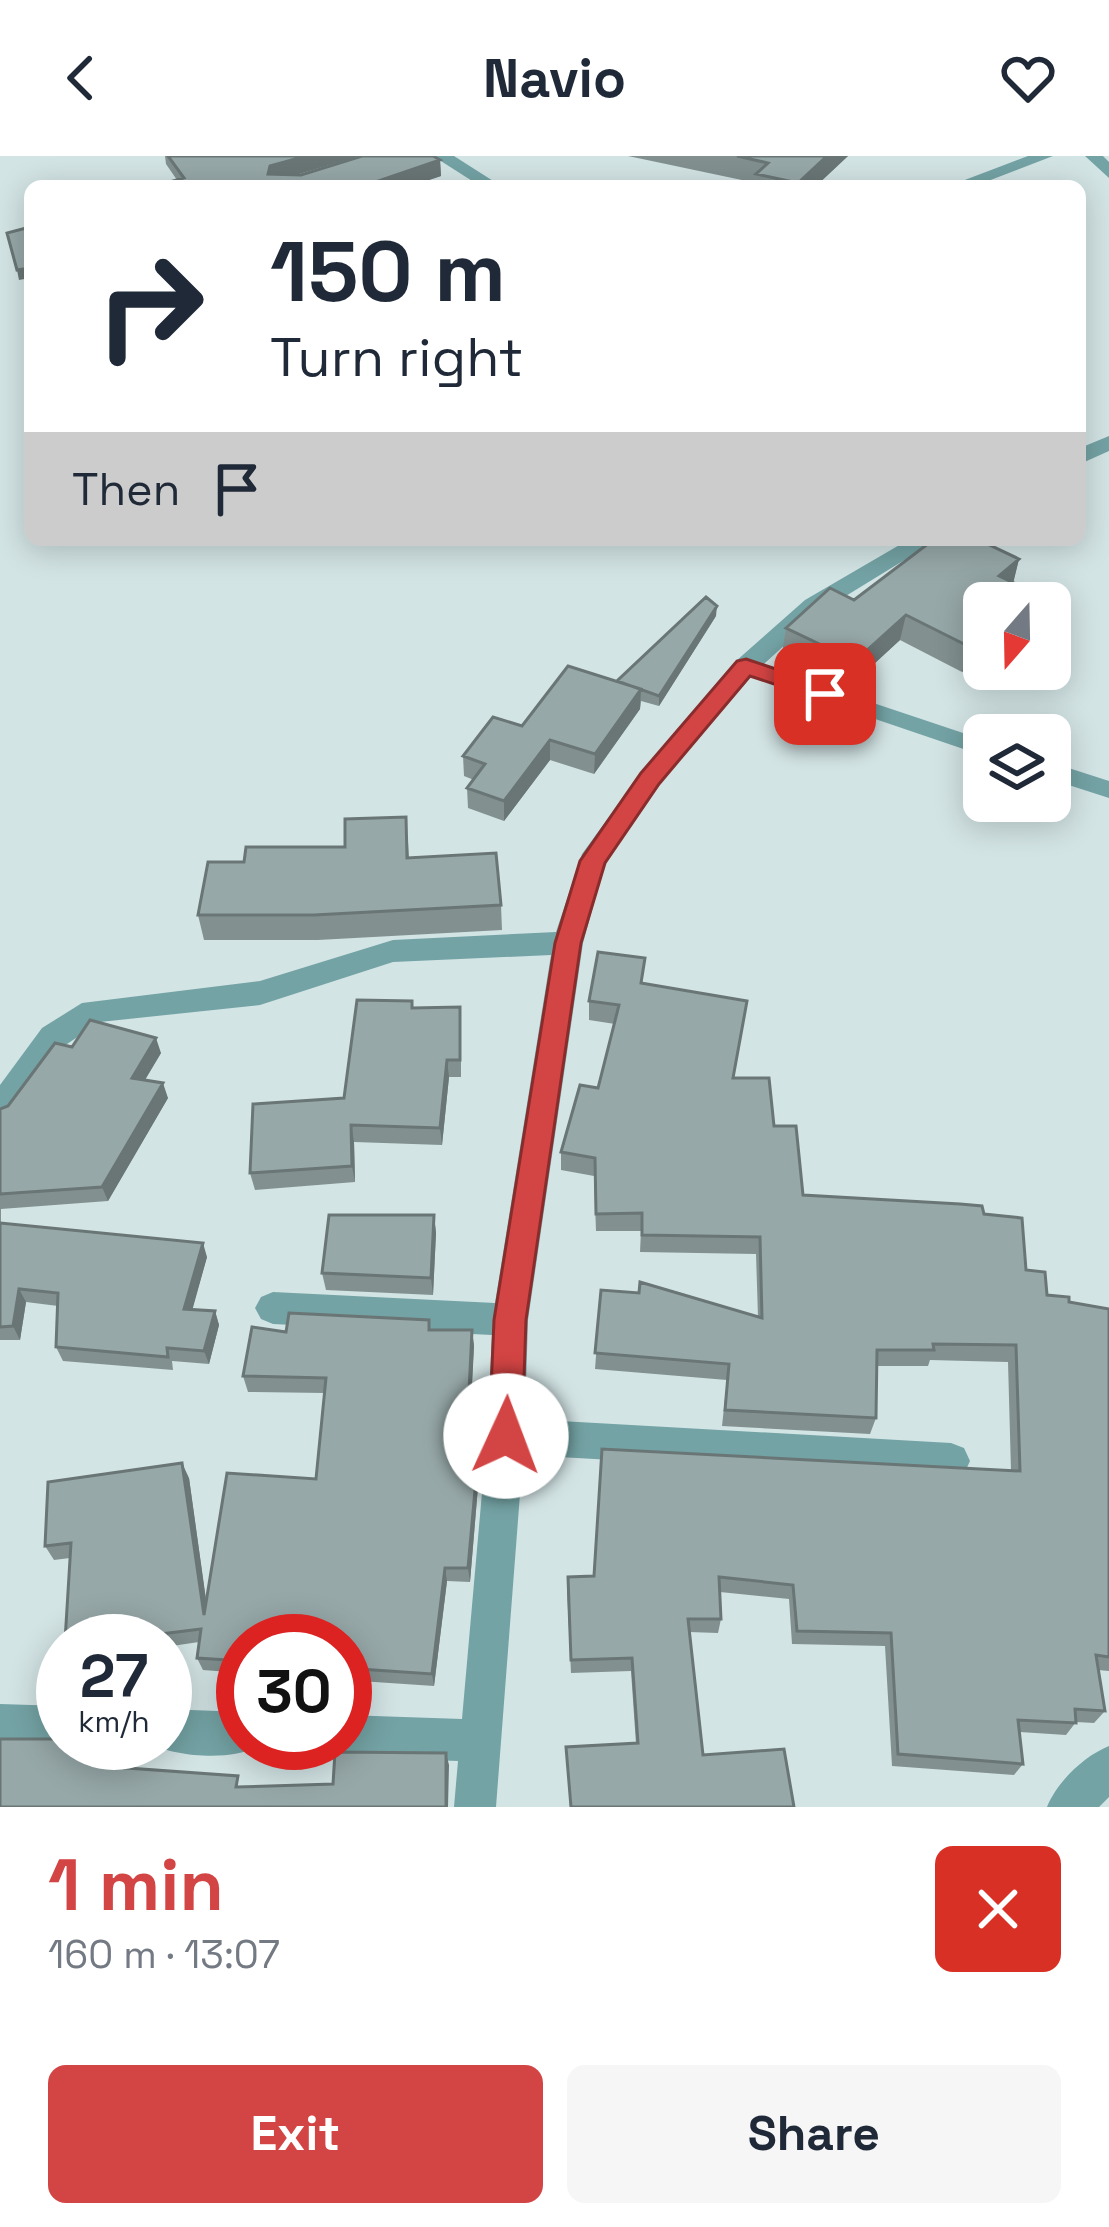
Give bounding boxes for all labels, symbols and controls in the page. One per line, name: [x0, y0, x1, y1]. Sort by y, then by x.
text: Navio: [483, 44, 626, 113]
icon: back: [48, 45, 114, 111]
icon: heart: [995, 45, 1061, 111]
text: 150 m: [270, 218, 506, 326]
icon: right: [72, 228, 228, 384]
text: Turn right: [270, 323, 523, 392]
icon: arrive: [204, 456, 270, 522]
text: Then: [72, 461, 180, 518]
north arrow: [963, 582, 1071, 690]
map controls: [963, 582, 1071, 822]
pin: [774, 643, 876, 745]
icon: arrive: [792, 661, 858, 727]
button: layers: [963, 714, 1071, 822]
position arrow: [443, 1373, 569, 1499]
speed limit sign: 30: [216, 1614, 372, 1770]
text: 27: [80, 1638, 148, 1715]
text: km/h: [78, 1702, 150, 1741]
text: 1 min: [48, 1839, 224, 1931]
button: close: [935, 1846, 1061, 1972]
text: 160 m · 13:07: [48, 1930, 280, 1979]
button: Exit: [48, 2065, 543, 2203]
button: Share: [567, 2065, 1061, 2203]

